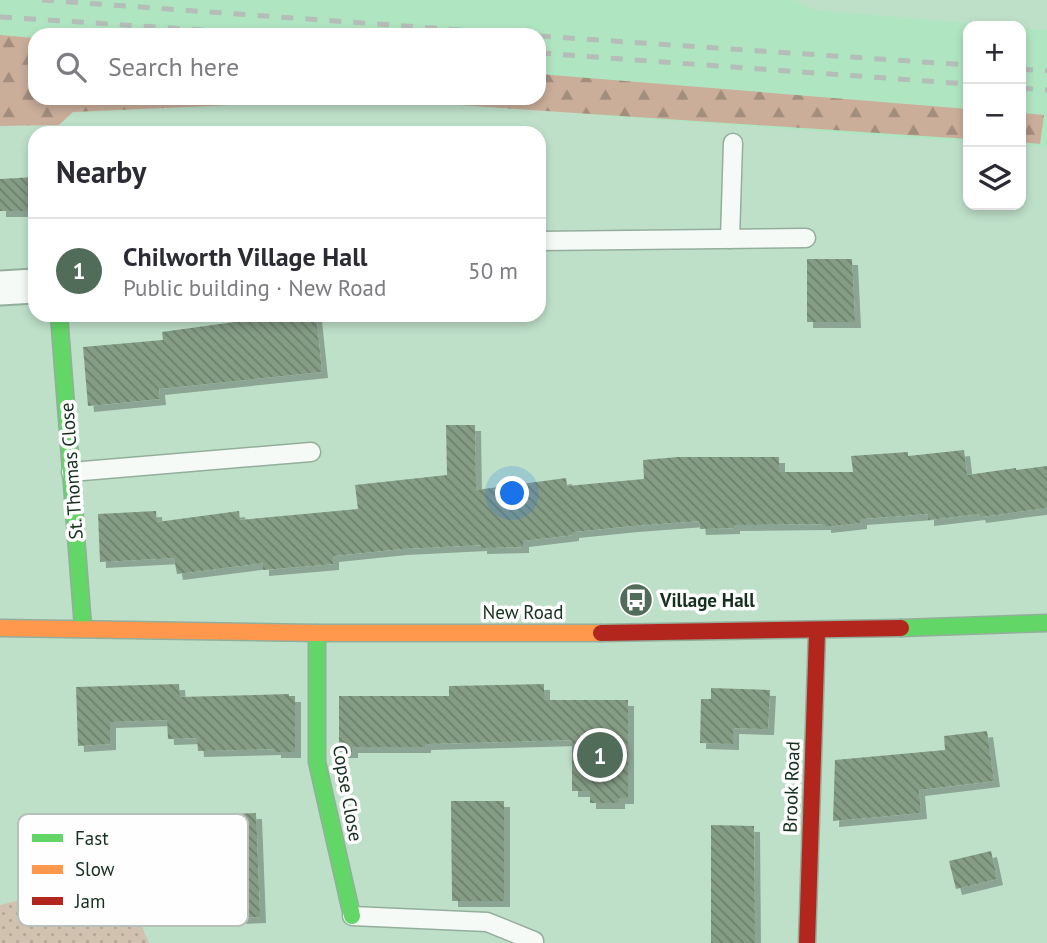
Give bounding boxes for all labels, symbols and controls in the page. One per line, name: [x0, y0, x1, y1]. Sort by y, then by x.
map controls: [963, 21, 1026, 210]
button: +: [963, 21, 1026, 84]
search box: [28, 28, 546, 105]
icon: search: [52, 48, 90, 86]
text: Search here: [108, 50, 239, 83]
button: −: [963, 84, 1026, 147]
button: layers: [963, 147, 1026, 210]
text: Nearby: [56, 152, 146, 191]
text: Chilworth Village Hall: [123, 240, 367, 273]
text: 1: [72, 256, 86, 285]
text: 50 m: [468, 256, 518, 285]
text: Public building · New Road: [123, 273, 386, 302]
street label: St. Thomas Close: [54, 402, 88, 540]
your location: [495, 476, 529, 510]
bus stop icon: Village Hall: [617, 581, 655, 619]
place label: Village Hall: [659, 588, 755, 612]
street label: New Road: [482, 600, 564, 624]
pin: 1: [577, 729, 623, 781]
street label: Brook Road: [777, 741, 805, 833]
street label: Copse Close: [328, 743, 368, 843]
legend: [18, 814, 248, 926]
text: Fast: [75, 826, 109, 850]
text: Slow: [75, 857, 115, 881]
text: Jam: [74, 889, 105, 913]

